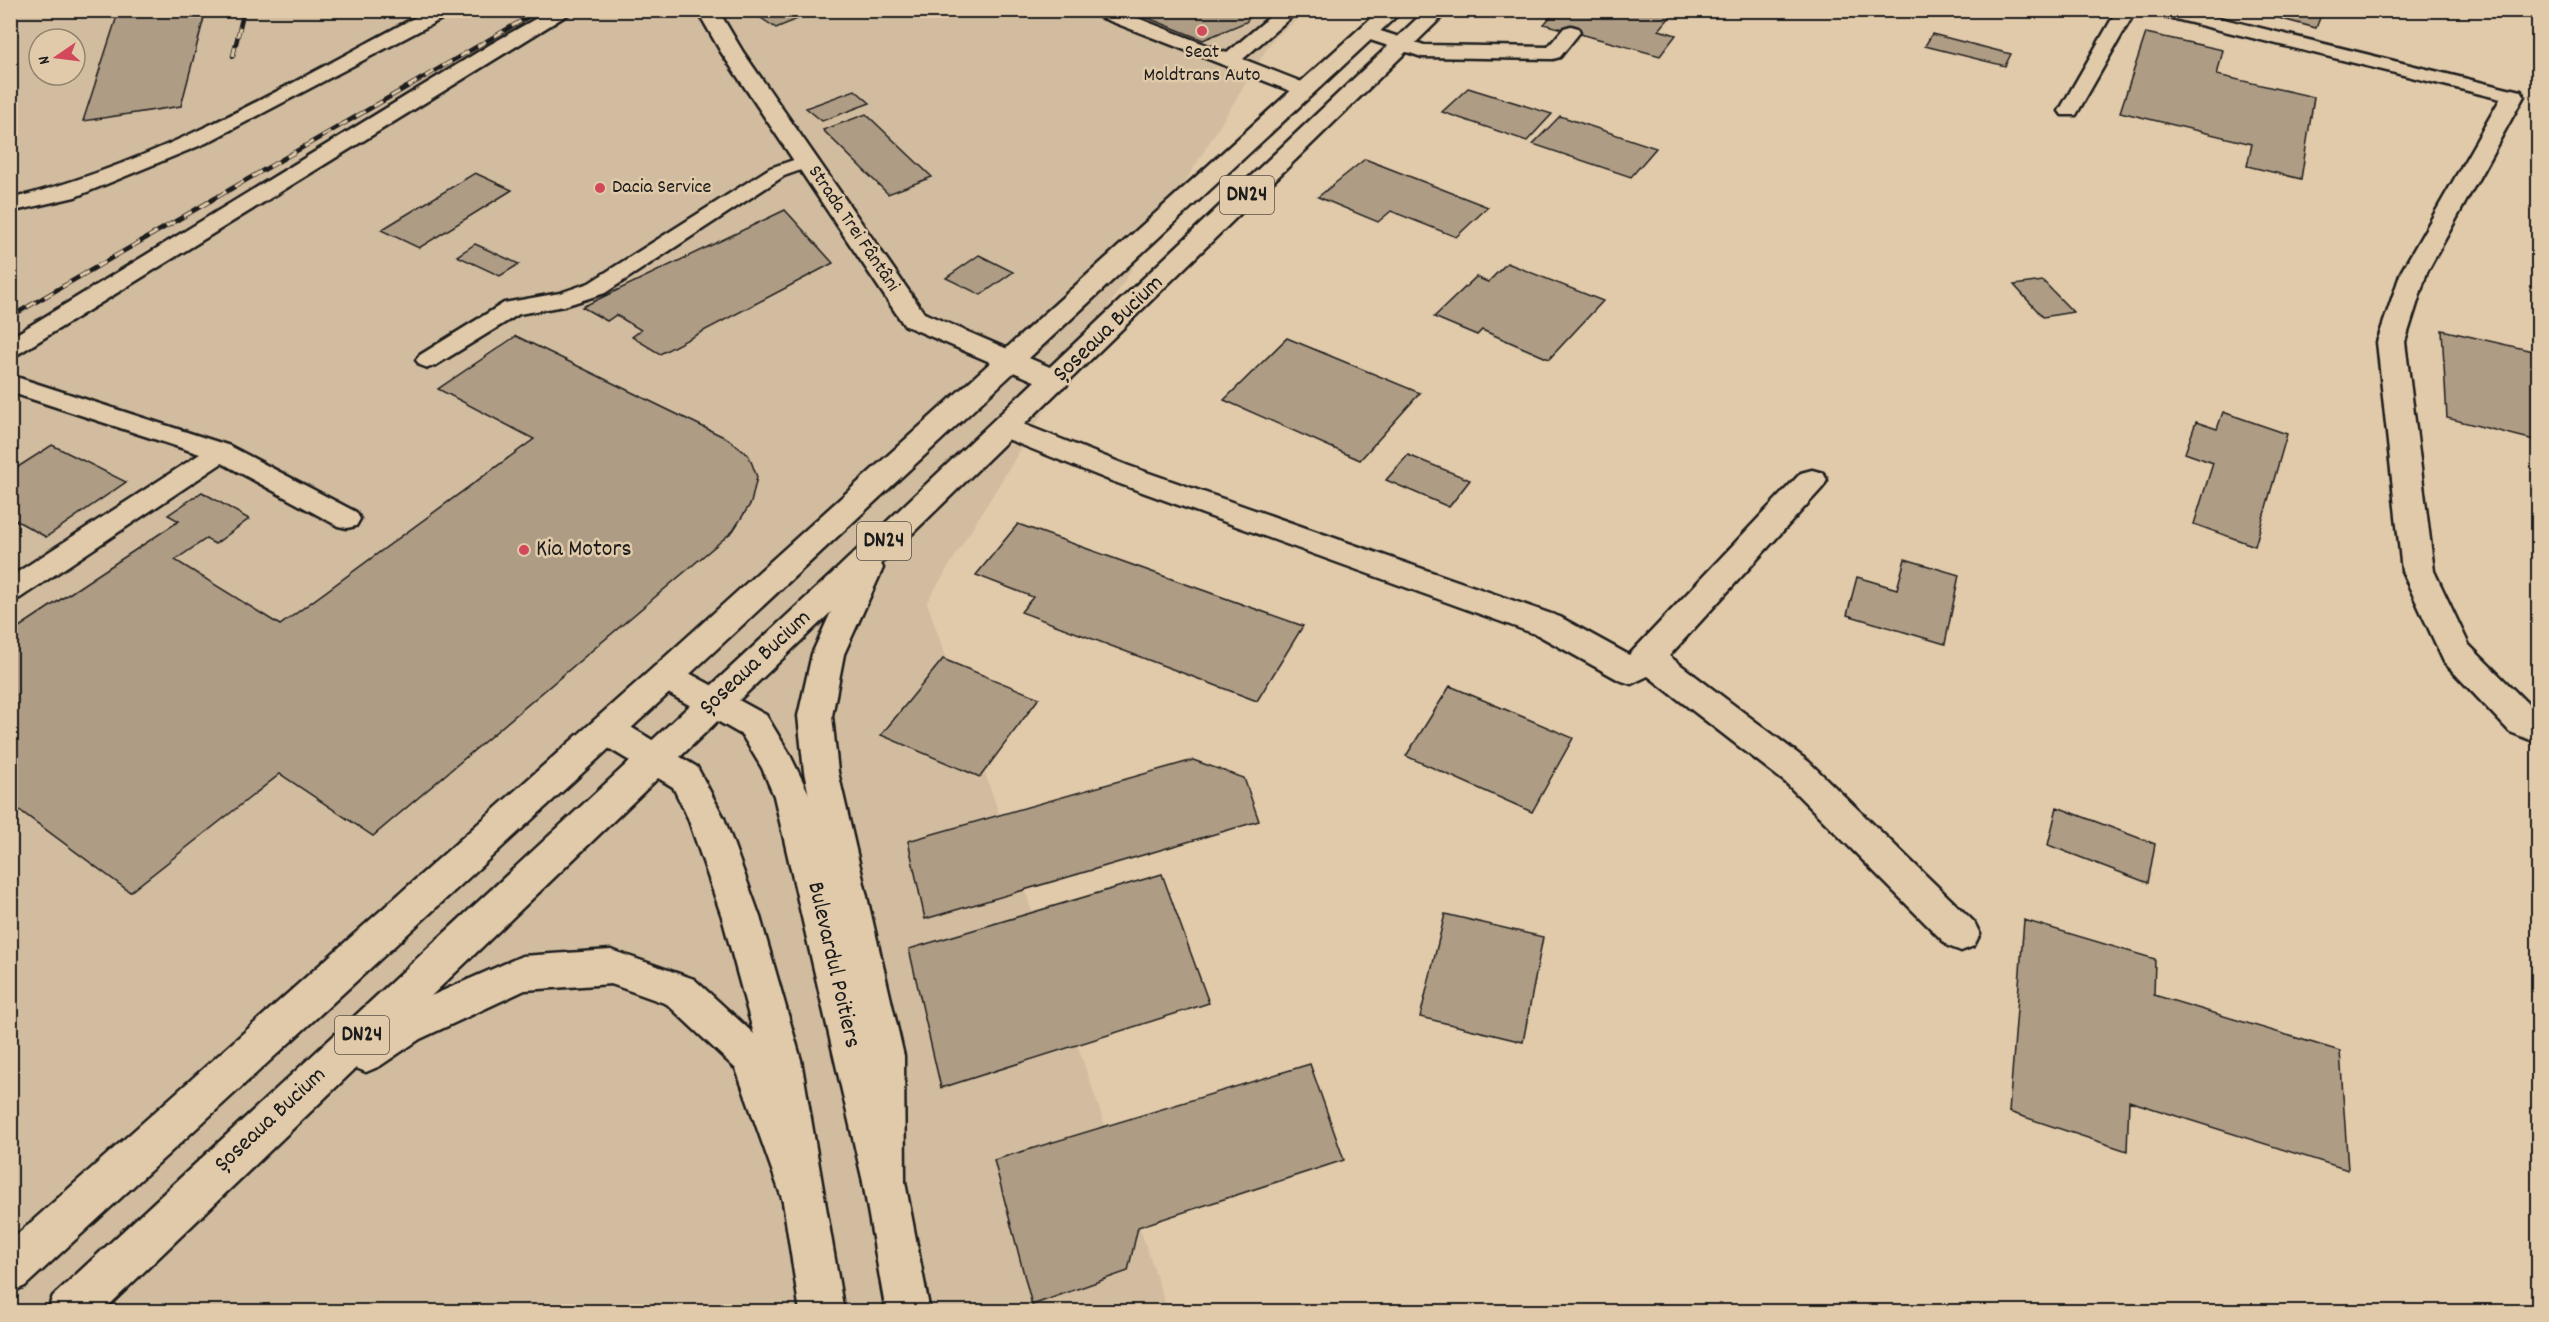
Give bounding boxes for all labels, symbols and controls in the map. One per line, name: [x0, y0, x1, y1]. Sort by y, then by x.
marker: Seat Moldtrans Auto: [1195, 24, 1209, 38]
north arrow: [27, 27, 87, 87]
place label: Seat Moldtrans Auto: [1144, 39, 1261, 90]
text: N: [33, 53, 57, 67]
street label: Strada Trei Fântâni: [800, 160, 906, 298]
place label: Dacia Service: [612, 174, 711, 202]
road number: DN24: [1220, 176, 1274, 214]
marker: Dacia Service: [593, 181, 607, 195]
street label: Șoseaua Bucium: [1046, 267, 1172, 391]
road number: DN24: [857, 522, 911, 560]
place label: Kia Motors: [536, 533, 632, 567]
marker: Kia Motors: [517, 543, 531, 557]
street label: Șoseaua Bucium: [692, 602, 820, 724]
street label: Bulevardul Poitiers: [797, 878, 869, 1052]
road number: DN24: [335, 1016, 389, 1054]
street label: Șoseaua Bucium: [207, 1059, 335, 1181]

